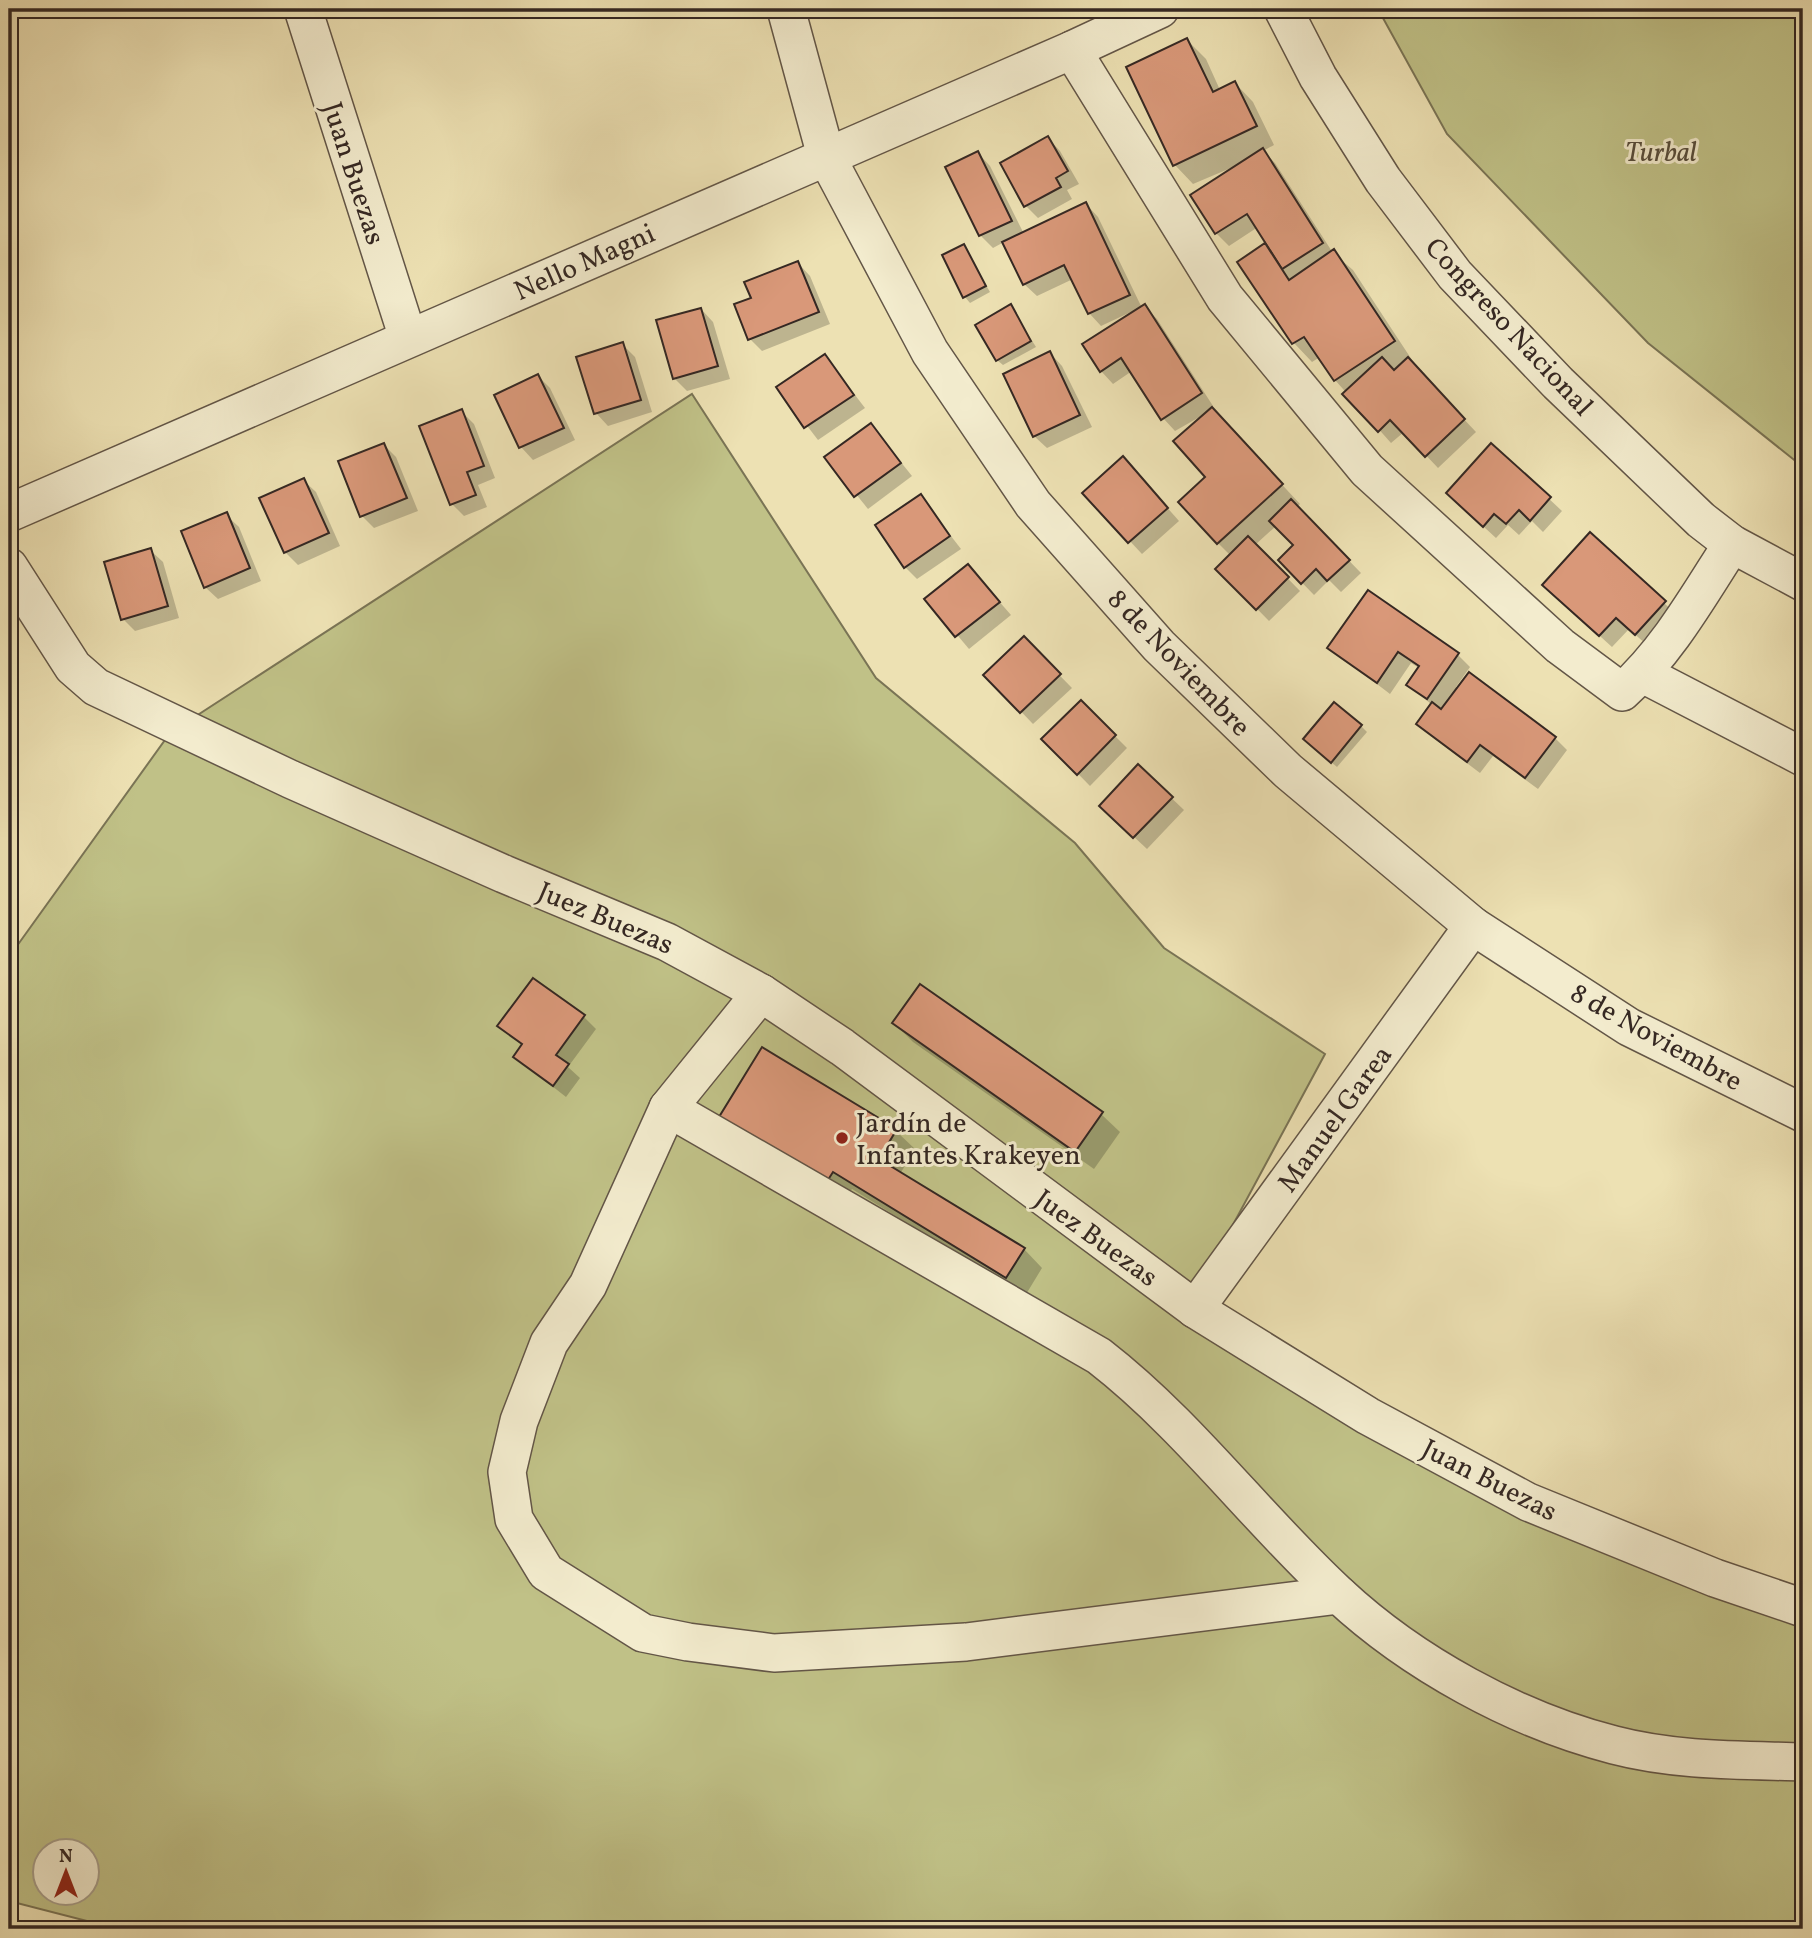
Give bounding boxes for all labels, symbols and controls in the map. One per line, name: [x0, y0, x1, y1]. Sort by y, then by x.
street label: Juan Buezas: [311, 97, 394, 250]
park label: Turbal: [1625, 134, 1697, 173]
street label: Nello Magni: [508, 215, 662, 312]
street label: Congreso Nacional: [1415, 230, 1601, 426]
street label: 8 de Noviembre: [1098, 581, 1259, 746]
street label: Juez Buezas: [531, 873, 679, 965]
street label: 8 de Noviembre: [1563, 975, 1749, 1102]
street label: Manuel Garea: [1269, 1038, 1403, 1201]
place label: Jardín de Infantes Krakeyen: [856, 1105, 1081, 1176]
marker: Jardín de Infantes Krakeyen: [834, 1130, 850, 1146]
street label: Juez Buezas: [1026, 1181, 1165, 1297]
street label: Juan Buezas: [1414, 1430, 1564, 1532]
north arrow: [32, 1836, 102, 1906]
text: N: [59, 1844, 73, 1870]

